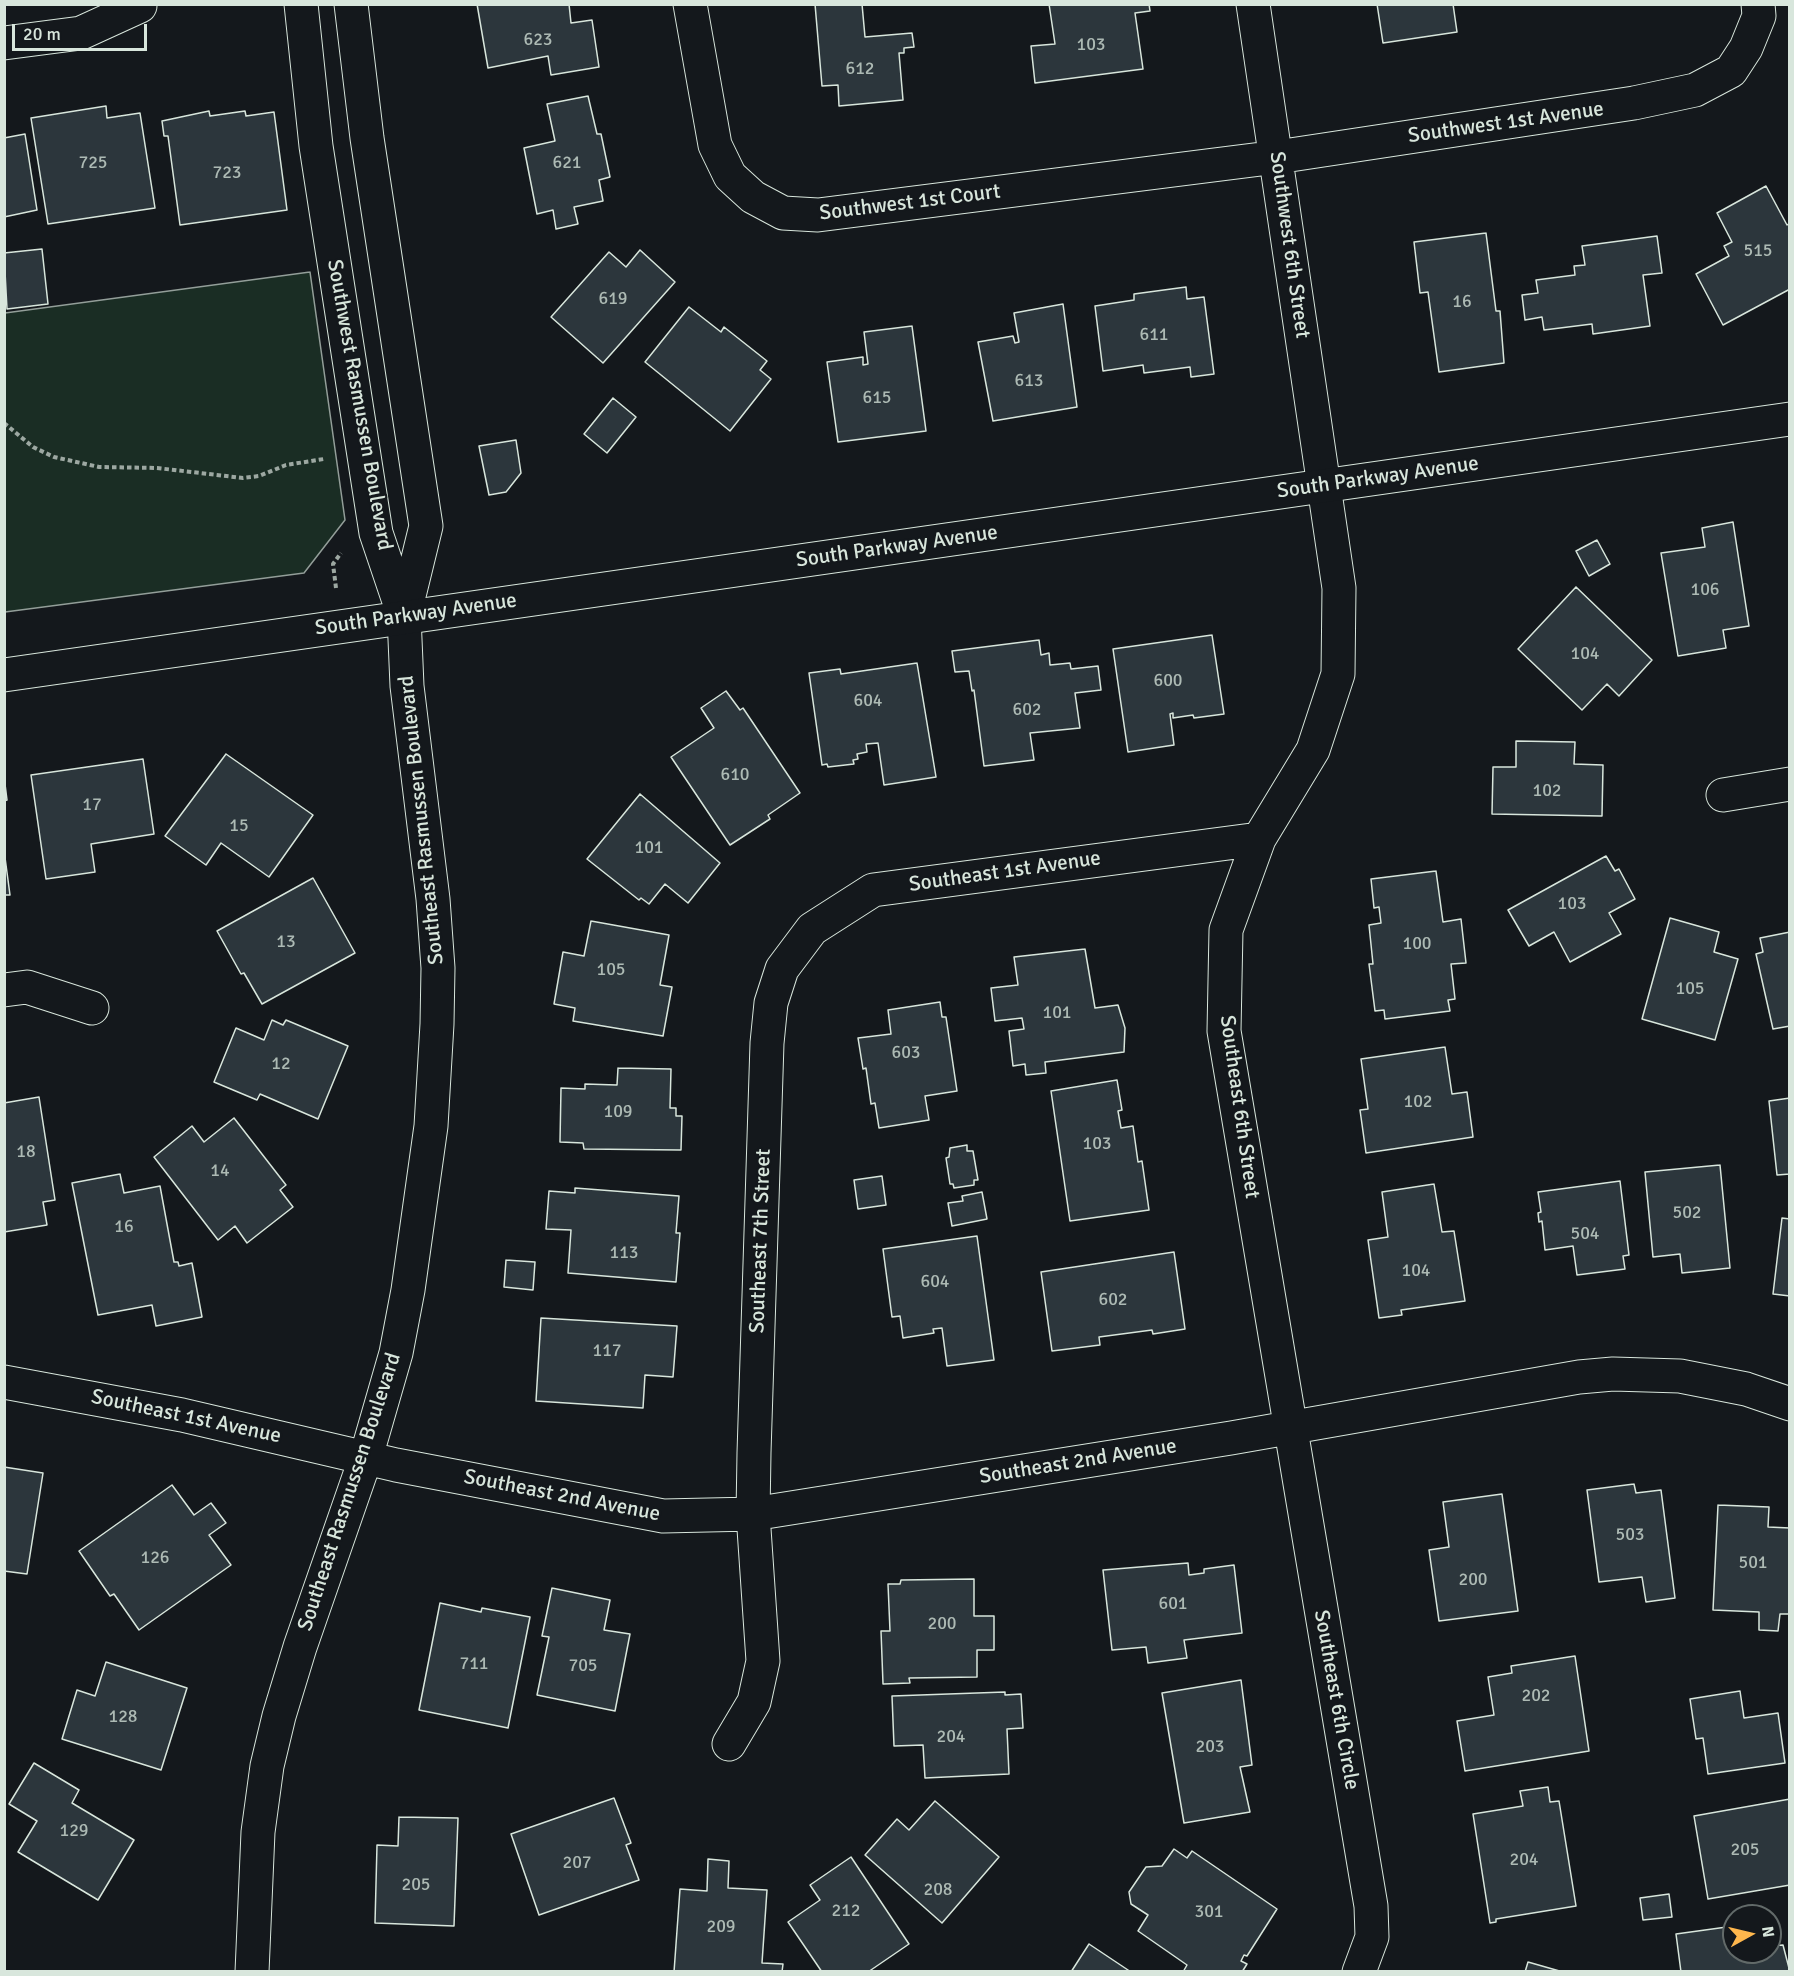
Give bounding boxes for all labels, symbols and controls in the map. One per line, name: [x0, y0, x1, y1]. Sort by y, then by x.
scale bar: [15, 12, 150, 50]
text: 20 m: [23, 23, 61, 45]
house number: 623: [523, 29, 553, 51]
house number: 103: [1076, 34, 1106, 56]
house number: 612: [845, 58, 875, 80]
street label: Southwest 1st Avenue: [1407, 97, 1605, 149]
street label: Southwest 6th Street: [1263, 150, 1315, 340]
house number: 725: [78, 152, 108, 174]
house number: 621: [552, 152, 582, 174]
house number: 723: [212, 162, 242, 184]
street label: Southwest 1st Court: [818, 179, 1002, 227]
house number: 515: [1743, 240, 1773, 262]
street label: Southwest Rasmussen Boulevard: [321, 258, 397, 552]
house number: 619: [598, 288, 628, 310]
house number: 16: [1452, 291, 1472, 313]
house number: 611: [1139, 324, 1169, 346]
house number: 613: [1014, 370, 1044, 392]
house number: 615: [862, 387, 892, 409]
street label: South Parkway Avenue: [1276, 451, 1480, 505]
street label: South Parkway Avenue: [795, 520, 999, 574]
house number: 106: [1690, 579, 1720, 601]
street label: South Parkway Avenue: [314, 588, 518, 642]
house number: 104: [1570, 643, 1600, 665]
house number: 600: [1153, 670, 1183, 692]
street label: Southeast Rasmussen Boulevard: [394, 674, 450, 966]
house number: 604: [853, 690, 883, 712]
house number: 602: [1012, 699, 1042, 721]
house number: 610: [720, 764, 750, 786]
house number: 102: [1532, 780, 1562, 802]
house number: 17: [82, 794, 102, 816]
house number: 15: [229, 815, 249, 837]
house number: 101: [634, 837, 664, 859]
street label: Southeast 1st Avenue: [908, 846, 1102, 898]
house number: 103: [1557, 893, 1587, 915]
house number: 13: [276, 931, 296, 953]
house number: 100: [1402, 933, 1432, 955]
house number: 105: [596, 959, 626, 981]
house number: 105: [1675, 978, 1705, 1000]
house number: 101: [1042, 1002, 1072, 1024]
street label: Southeast 6th Street: [1214, 1014, 1264, 1200]
house number: 603: [891, 1042, 921, 1064]
house number: 12: [271, 1053, 291, 1075]
house number: 102: [1403, 1091, 1433, 1113]
house number: 109: [603, 1101, 633, 1123]
house number: 103: [1082, 1133, 1112, 1155]
house number: 18: [16, 1141, 36, 1163]
street label: Southeast 7th Street: [745, 1148, 777, 1334]
house number: 14: [210, 1160, 230, 1182]
house number: 502: [1672, 1202, 1702, 1224]
house number: 16: [114, 1216, 134, 1238]
house number: 504: [1570, 1223, 1600, 1245]
house number: 113: [609, 1242, 639, 1264]
house number: 104: [1401, 1260, 1431, 1282]
house number: 604: [920, 1271, 950, 1293]
house number: 602: [1098, 1289, 1128, 1311]
house number: 117: [592, 1340, 622, 1362]
street label: Southeast Rasmussen Boulevard: [293, 1350, 407, 1634]
street label: Southeast 1st Avenue: [89, 1385, 283, 1449]
street label: Southeast 2nd Avenue: [978, 1434, 1178, 1490]
street label: Southeast 2nd Avenue: [462, 1465, 662, 1527]
house number: 503: [1615, 1524, 1645, 1546]
house number: 126: [140, 1547, 170, 1569]
house number: 501: [1738, 1552, 1768, 1574]
house number: 200: [1458, 1569, 1488, 1591]
house number: 601: [1158, 1593, 1188, 1615]
street label: Southeast 6th Circle: [1308, 1608, 1364, 1792]
house number: 200: [927, 1613, 957, 1635]
house number: 711: [459, 1653, 489, 1675]
house number: 705: [568, 1655, 598, 1677]
house number: 202: [1521, 1685, 1551, 1707]
house number: 128: [108, 1706, 138, 1728]
house number: 204: [936, 1726, 966, 1748]
house number: 203: [1195, 1736, 1225, 1758]
house number: 129: [59, 1820, 89, 1842]
house number: 205: [1730, 1839, 1760, 1861]
house number: 204: [1509, 1849, 1539, 1871]
house number: 207: [562, 1852, 592, 1874]
house number: 205: [401, 1874, 431, 1896]
house number: 208: [923, 1879, 953, 1901]
house number: 212: [831, 1900, 861, 1922]
house number: 301: [1194, 1901, 1224, 1923]
north arrow: [1722, 1904, 1782, 1964]
house number: 209: [706, 1916, 736, 1938]
text: N: [1757, 1925, 1779, 1939]

